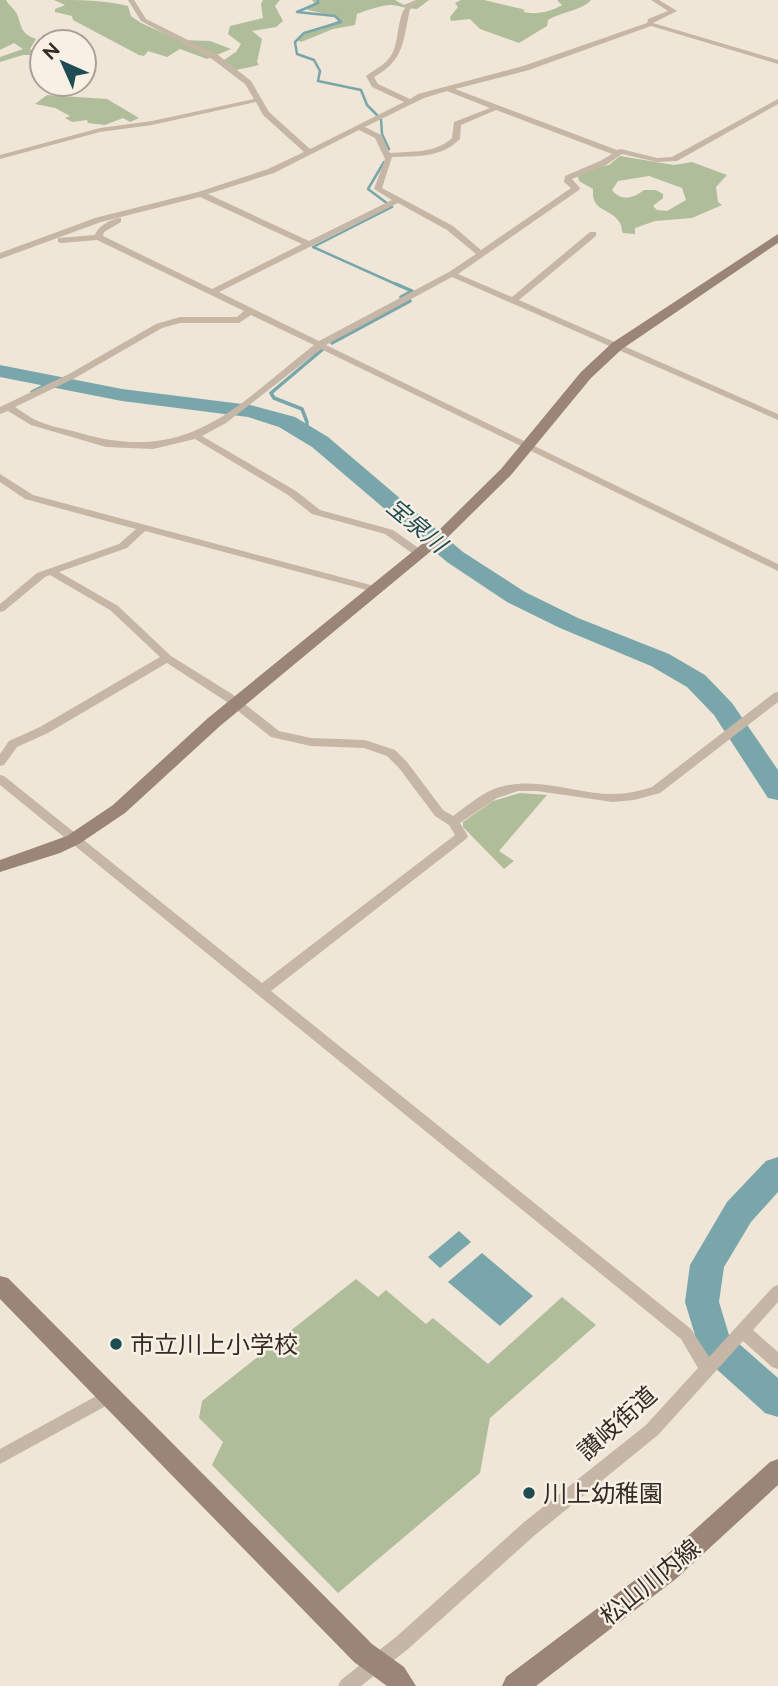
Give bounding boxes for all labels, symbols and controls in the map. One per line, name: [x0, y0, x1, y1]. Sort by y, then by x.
north arrow: [28, 28, 98, 98]
text: N: [38, 38, 64, 64]
water label: 宝泉川: [382, 492, 454, 559]
place label: 市立川上小学校: [130, 1330, 298, 1359]
marker: 市立川上小学校: [108, 1336, 124, 1352]
street label: 讃岐街道: [572, 1380, 662, 1466]
place label: 川上幼稚園: [543, 1479, 663, 1508]
marker: 川上幼稚園: [521, 1485, 537, 1501]
street label: 松山川内線: [594, 1533, 706, 1631]

